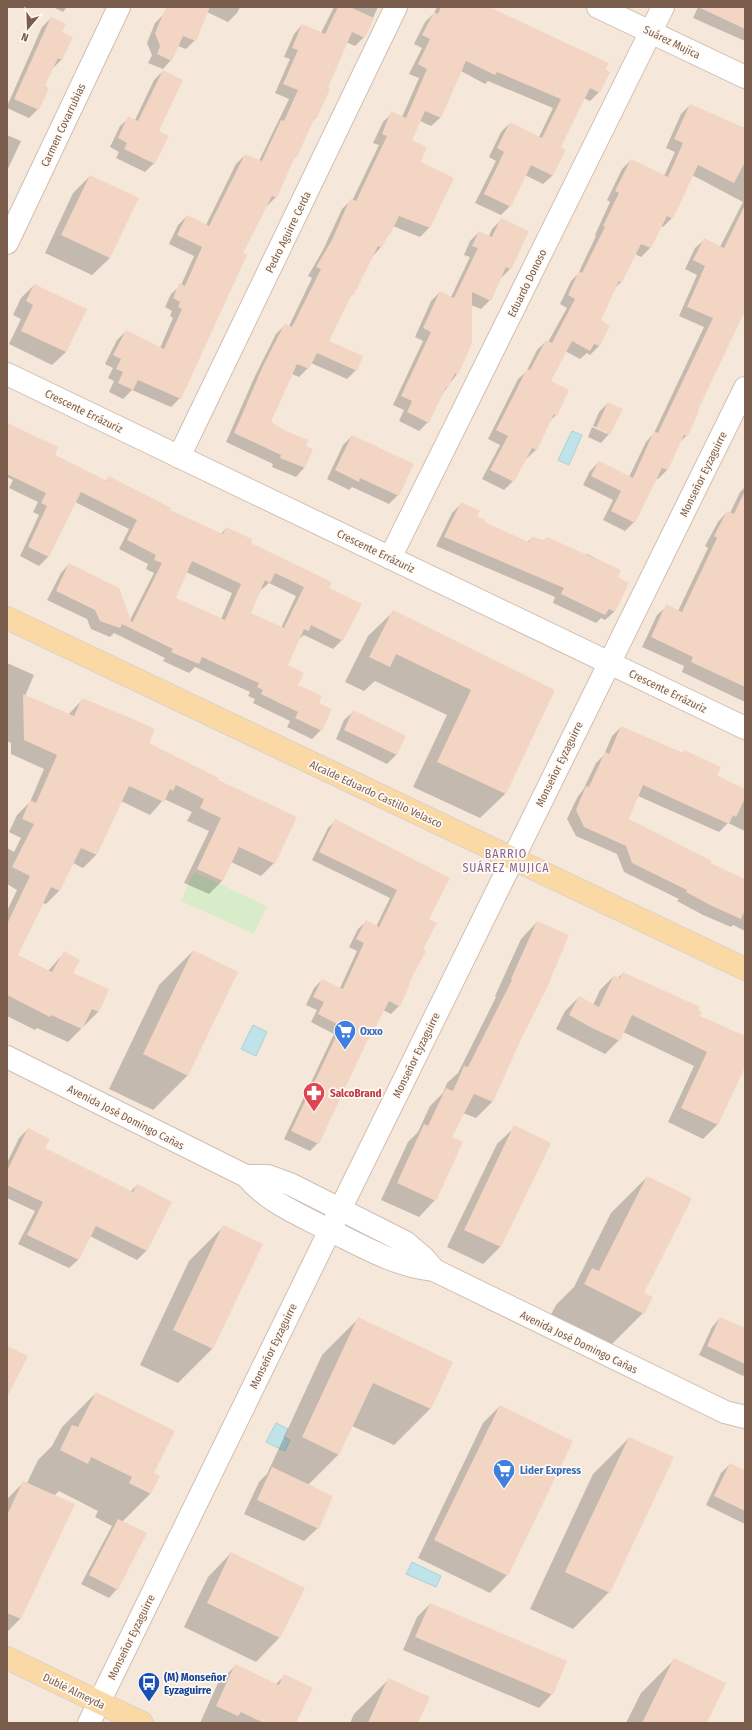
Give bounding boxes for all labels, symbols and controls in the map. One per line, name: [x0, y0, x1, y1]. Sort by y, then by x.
north arrow: [8, 8, 48, 48]
street label: Suárez Mujica: [641, 23, 702, 62]
text: N: [20, 30, 30, 44]
street label: Carmen Covarrubias: [38, 81, 89, 169]
street label: Pedro Aguirre Cerda: [263, 189, 314, 275]
street label: Eduardo Donoso: [505, 247, 550, 319]
street label: Crescente Errázuriz: [43, 387, 125, 436]
street label: Monseñor Eyzaguirre: [677, 429, 730, 519]
street label: Crescente Errázuriz: [335, 527, 417, 576]
street label: Crescente Errázuriz: [627, 667, 709, 716]
street label: Monseñor Eyzaguirre: [533, 719, 586, 809]
street label: Alcalde Eduardo Castillo Velasco: [307, 758, 444, 831]
district label: BARRIO SUÁREZ MUJICA: [462, 847, 550, 875]
street label: Monseñor Eyzaguirre: [390, 1010, 443, 1100]
supermarket icon: Oxxo: [332, 1018, 358, 1051]
place label: Oxxo: [360, 1025, 383, 1038]
pharmacy icon: SalcoBrand: [301, 1080, 327, 1113]
street label: Avenida José Domingo Cañas: [65, 1082, 187, 1153]
place label: SalcoBrand: [330, 1087, 382, 1100]
street label: Monseñor Eyzaguirre: [247, 1301, 300, 1391]
street label: Avenida José Domingo Cañas: [518, 1308, 640, 1377]
supermarket icon: Lider Express: [491, 1457, 517, 1490]
place label: Lider Express: [520, 1464, 581, 1477]
street label: Monseñor Eyzaguirre: [105, 1592, 158, 1682]
bus stop icon: (M) Monseñor Eyzaguirre: [136, 1670, 162, 1703]
street label: Dublé Almeyda: [41, 1671, 107, 1712]
place label: (M) Monseñor Eyzaguirre: [164, 1671, 227, 1697]

